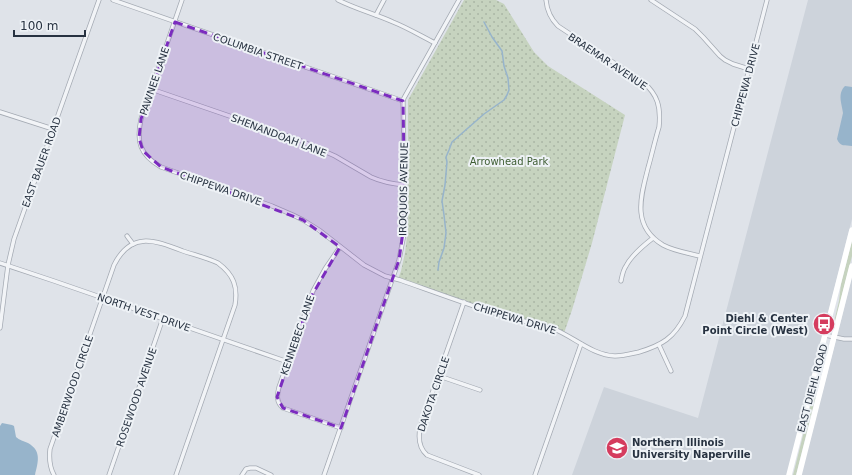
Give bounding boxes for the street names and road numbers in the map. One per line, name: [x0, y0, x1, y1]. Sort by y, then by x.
street label: COLUMBIA STREET: [212, 31, 305, 72]
street label: BRAEMAR AVENUE: [566, 31, 649, 92]
street label: CHIPPEWA DRIVE: [729, 42, 762, 128]
street label: PAWNEE LANE: [138, 46, 171, 117]
street label: SHENANDOAH LANE: [230, 112, 328, 159]
street label: EAST BAUER ROAD: [20, 115, 63, 209]
street label: IROQUOIS AVENUE: [397, 142, 410, 236]
street label: CHIPPEWA DRIVE: [178, 169, 263, 208]
street label: NORTH VEST DRIVE: [96, 291, 192, 334]
street label: KENNEBEC LANE: [279, 294, 316, 377]
street label: CHIPPEWA DRIVE: [472, 301, 558, 336]
street label: AMBERWOOD CIRCLE: [50, 334, 95, 439]
street label: EAST DIEHL ROAD: [795, 342, 830, 434]
street label: ROSEWOOD AVENUE: [114, 346, 159, 448]
street label: DAKOTA CIRCLE: [415, 355, 452, 433]

